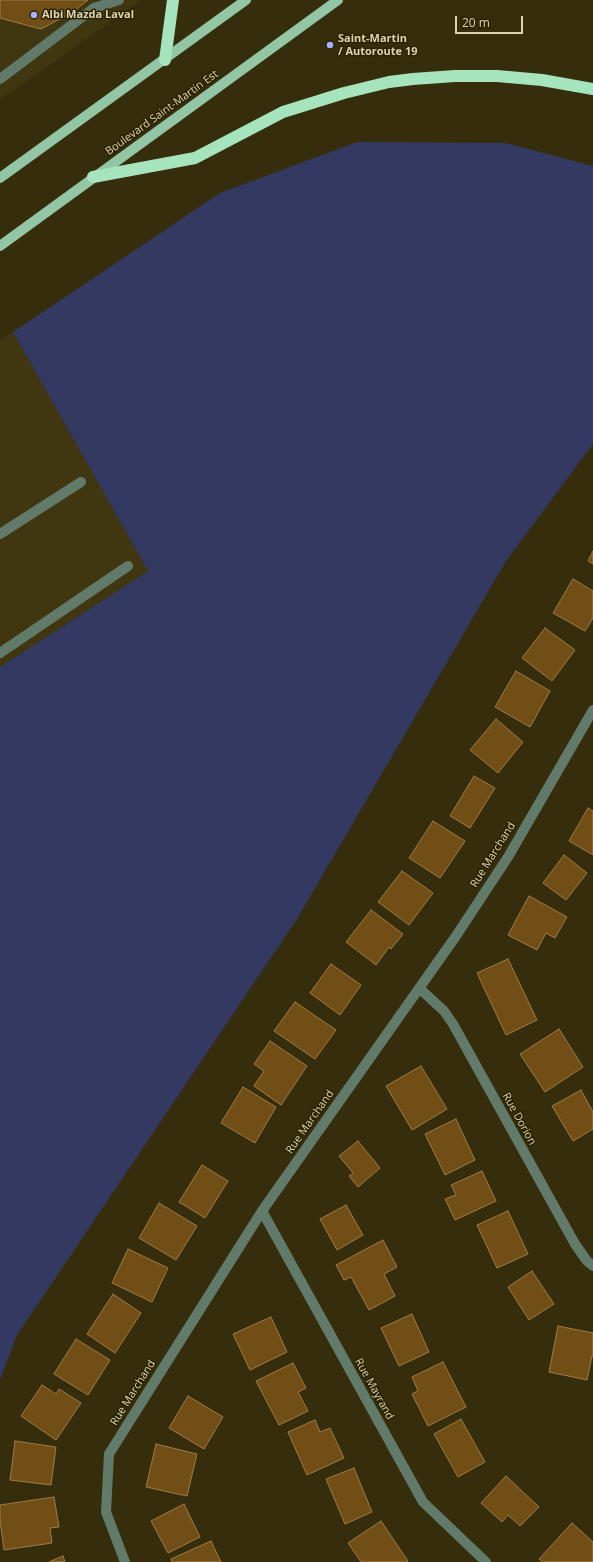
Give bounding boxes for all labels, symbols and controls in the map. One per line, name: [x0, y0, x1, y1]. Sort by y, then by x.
place label: Albi Mazda Laval: [42, 8, 134, 22]
scale bar: [457, 8, 525, 34]
marker: Albi Mazda Laval: [29, 10, 39, 20]
text: 20 m: [462, 14, 490, 31]
place label: Saint-Martin / Autoroute 19: [338, 32, 418, 58]
marker: Saint-Martin / Autoroute 19: [325, 40, 335, 50]
street label: Boulevard Saint-Martin Est: [103, 68, 221, 158]
street label: Rue Marchand: [468, 820, 518, 890]
street label: Rue Marchand: [283, 1088, 337, 1156]
street label: Rue Dorion: [499, 1091, 539, 1147]
street label: Rue Mayrand: [352, 1356, 396, 1422]
street label: Rue Marchand: [108, 1358, 158, 1428]

